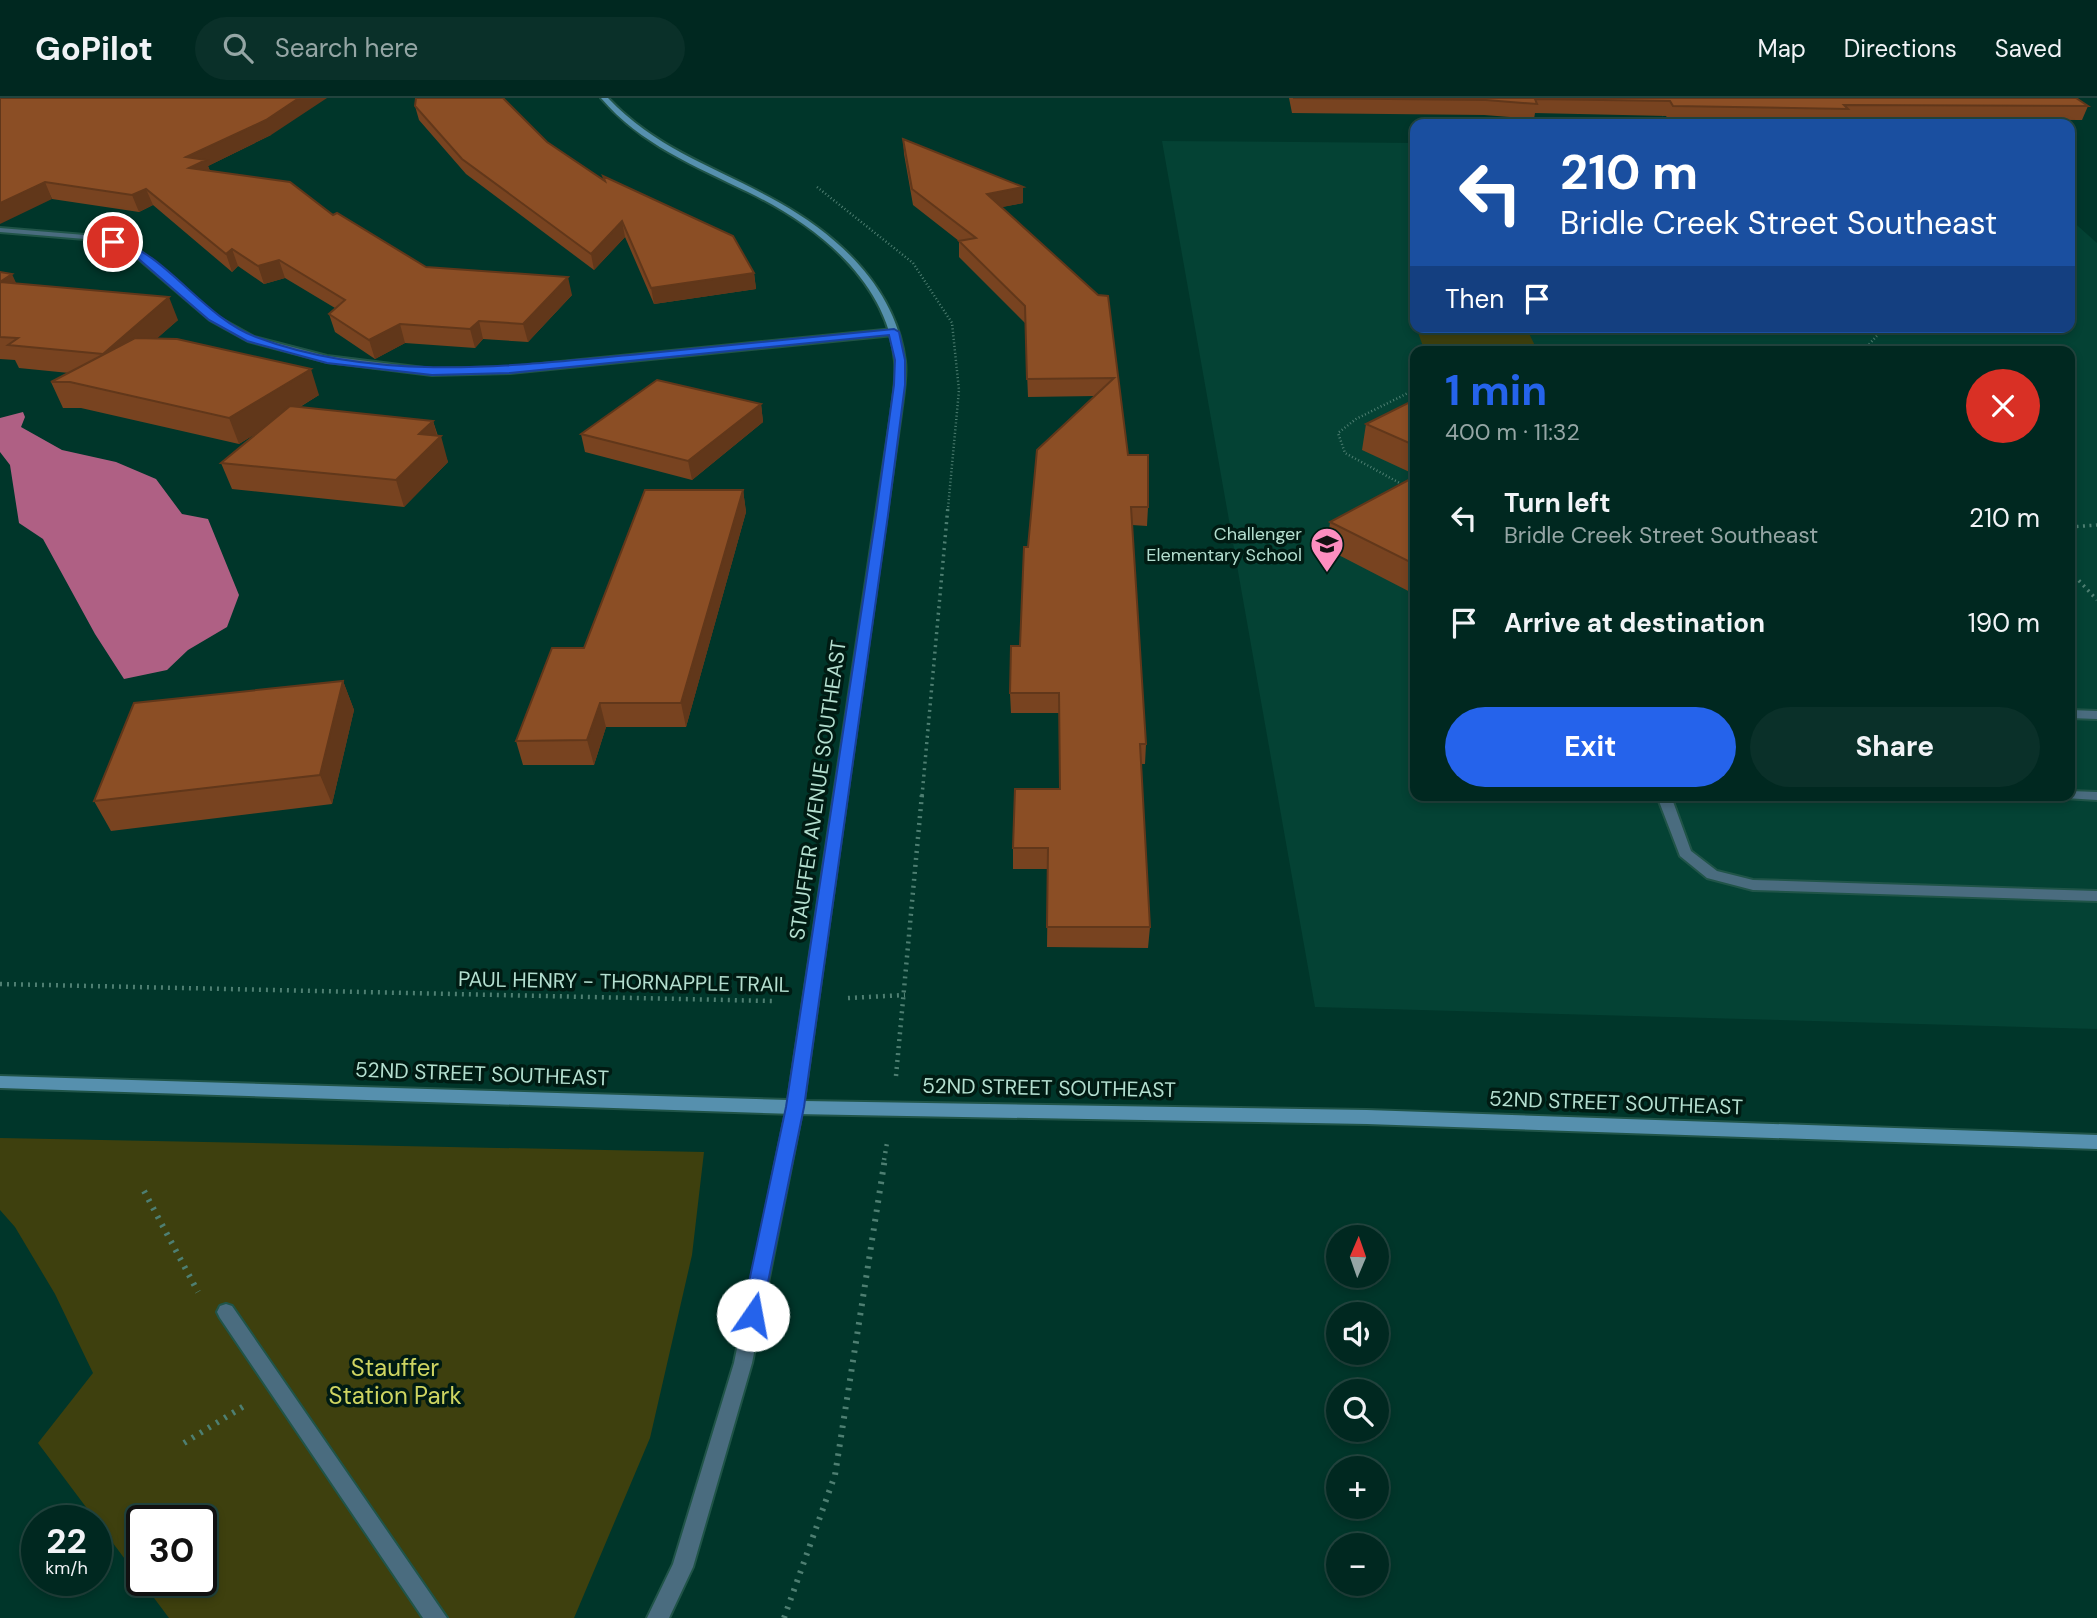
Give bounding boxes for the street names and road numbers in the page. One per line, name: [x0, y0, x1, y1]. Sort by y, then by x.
street label: STAUFFER AVENUE SOUTHEAST: [783, 638, 853, 942]
street label: PAUL HENRY - THORNAPPLE TRAIL: [458, 965, 790, 999]
street label: 52ND STREET SOUTHEAST: [355, 1056, 610, 1092]
street label: 52ND STREET SOUTHEAST: [922, 1072, 1176, 1104]
street label: 52ND STREET SOUTHEAST: [1489, 1085, 1744, 1121]

